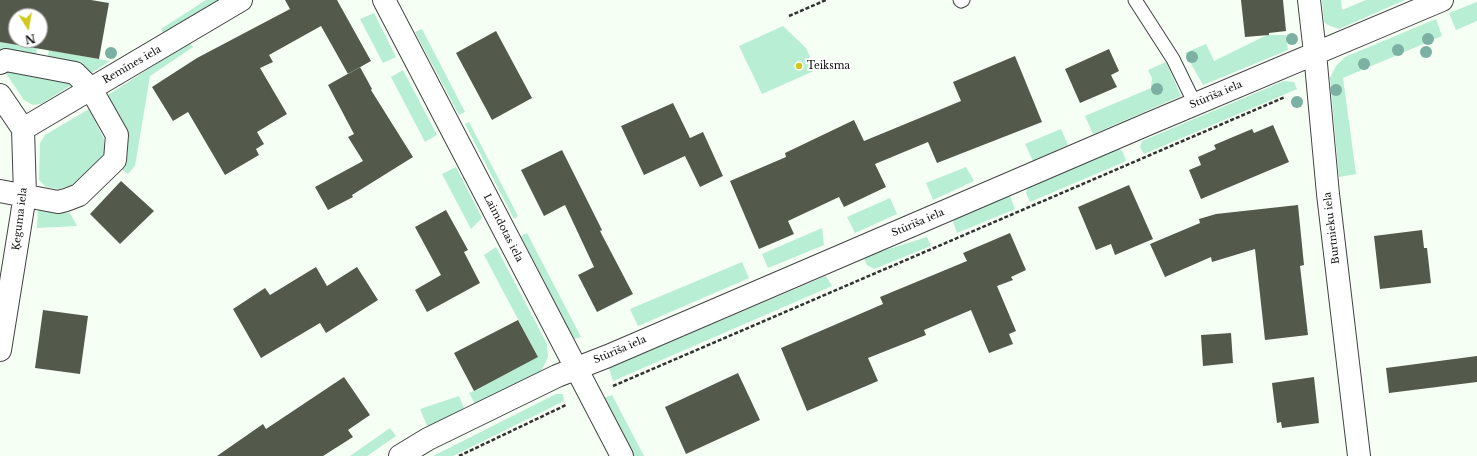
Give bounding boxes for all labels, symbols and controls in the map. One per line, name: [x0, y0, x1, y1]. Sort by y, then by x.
north arrow: [8, 8, 48, 48]
text: N: [24, 31, 37, 47]
street label: Remīnes iela: [101, 43, 163, 87]
place label: Teiksma: [807, 60, 850, 72]
marker: Teiksma: [794, 61, 804, 71]
street label: Stūrīša iela: [1188, 79, 1244, 111]
street label: Ķeguma iela: [10, 187, 30, 251]
street label: Burtnieku iela: [1322, 191, 1342, 265]
street label: Laimdotas iela: [481, 192, 525, 264]
street label: Stūrīša iela: [890, 207, 946, 239]
street label: Stūrīša iela: [592, 334, 648, 366]

